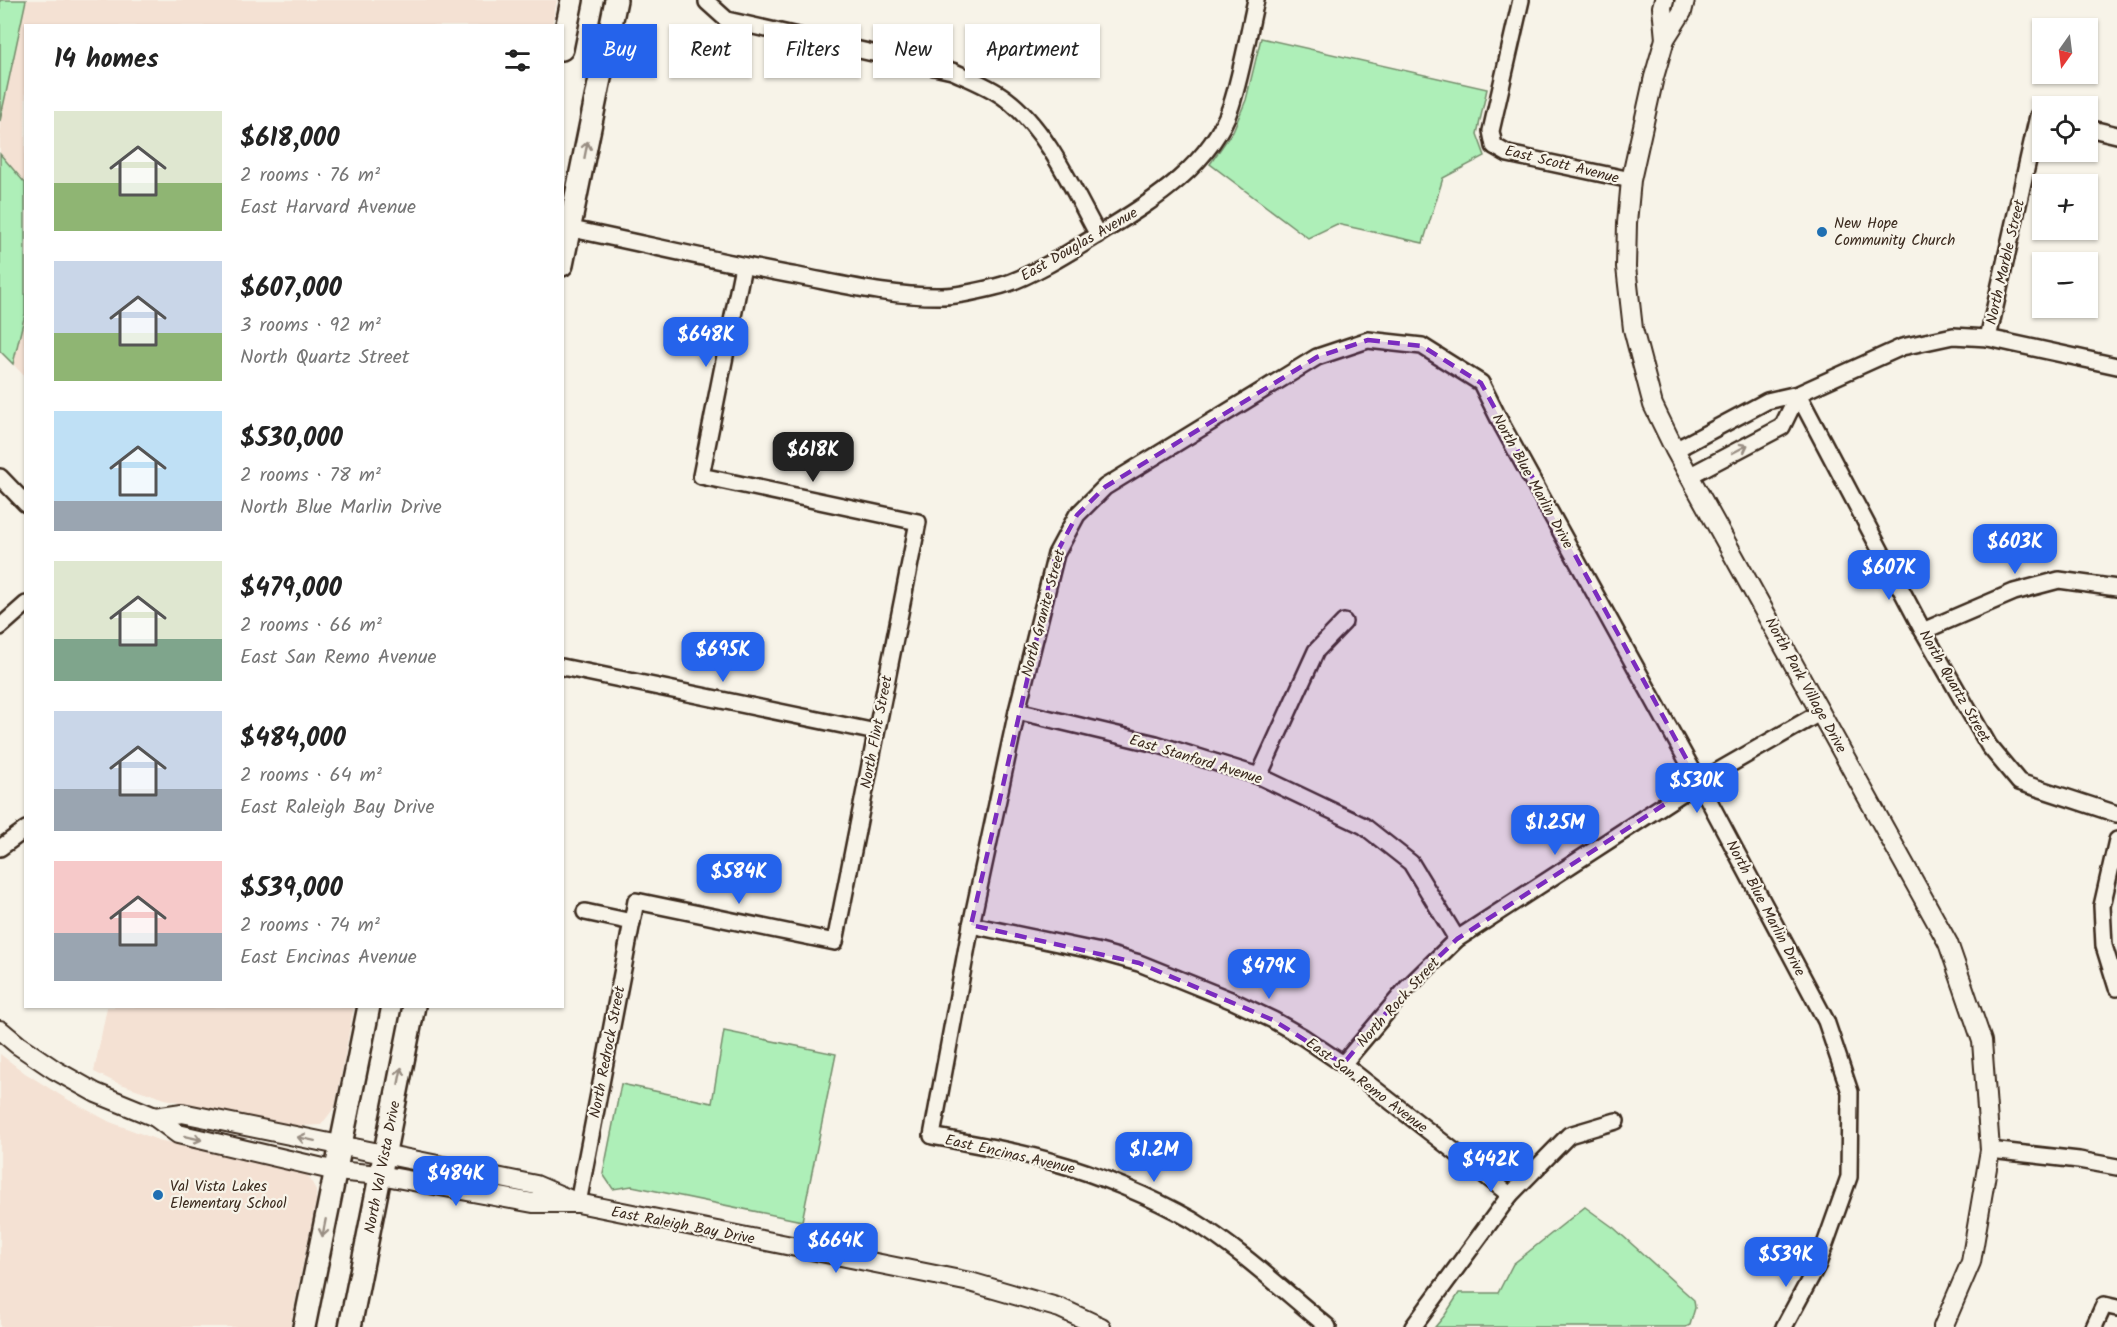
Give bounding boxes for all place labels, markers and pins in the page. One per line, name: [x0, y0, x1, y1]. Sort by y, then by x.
place label: New Hope Community Church: [1834, 212, 1955, 253]
marker: New Hope Community Church: [1815, 225, 1829, 239]
pin: $648K: [664, 317, 748, 368]
pin: $618K: [771, 432, 855, 483]
pin: $603K: [1973, 524, 2057, 575]
pin: $607K: [1847, 550, 1931, 601]
pin: $695K: [681, 632, 765, 683]
pin: $530K: [1655, 763, 1739, 814]
pin: $1.25M: [1506, 805, 1604, 856]
pin: $584K: [697, 854, 781, 905]
pin: $479K: [1227, 949, 1311, 1000]
pin: $1.2M: [1112, 1132, 1196, 1183]
pin: $442K: [1449, 1142, 1533, 1193]
pin: $484K: [414, 1156, 498, 1207]
place label: Val Vista Lakes Elementary School: [170, 1175, 287, 1216]
marker: Val Vista Lakes Elementary School: [151, 1188, 165, 1202]
pin: $664K: [794, 1223, 878, 1274]
pin: $539K: [1744, 1237, 1828, 1288]

